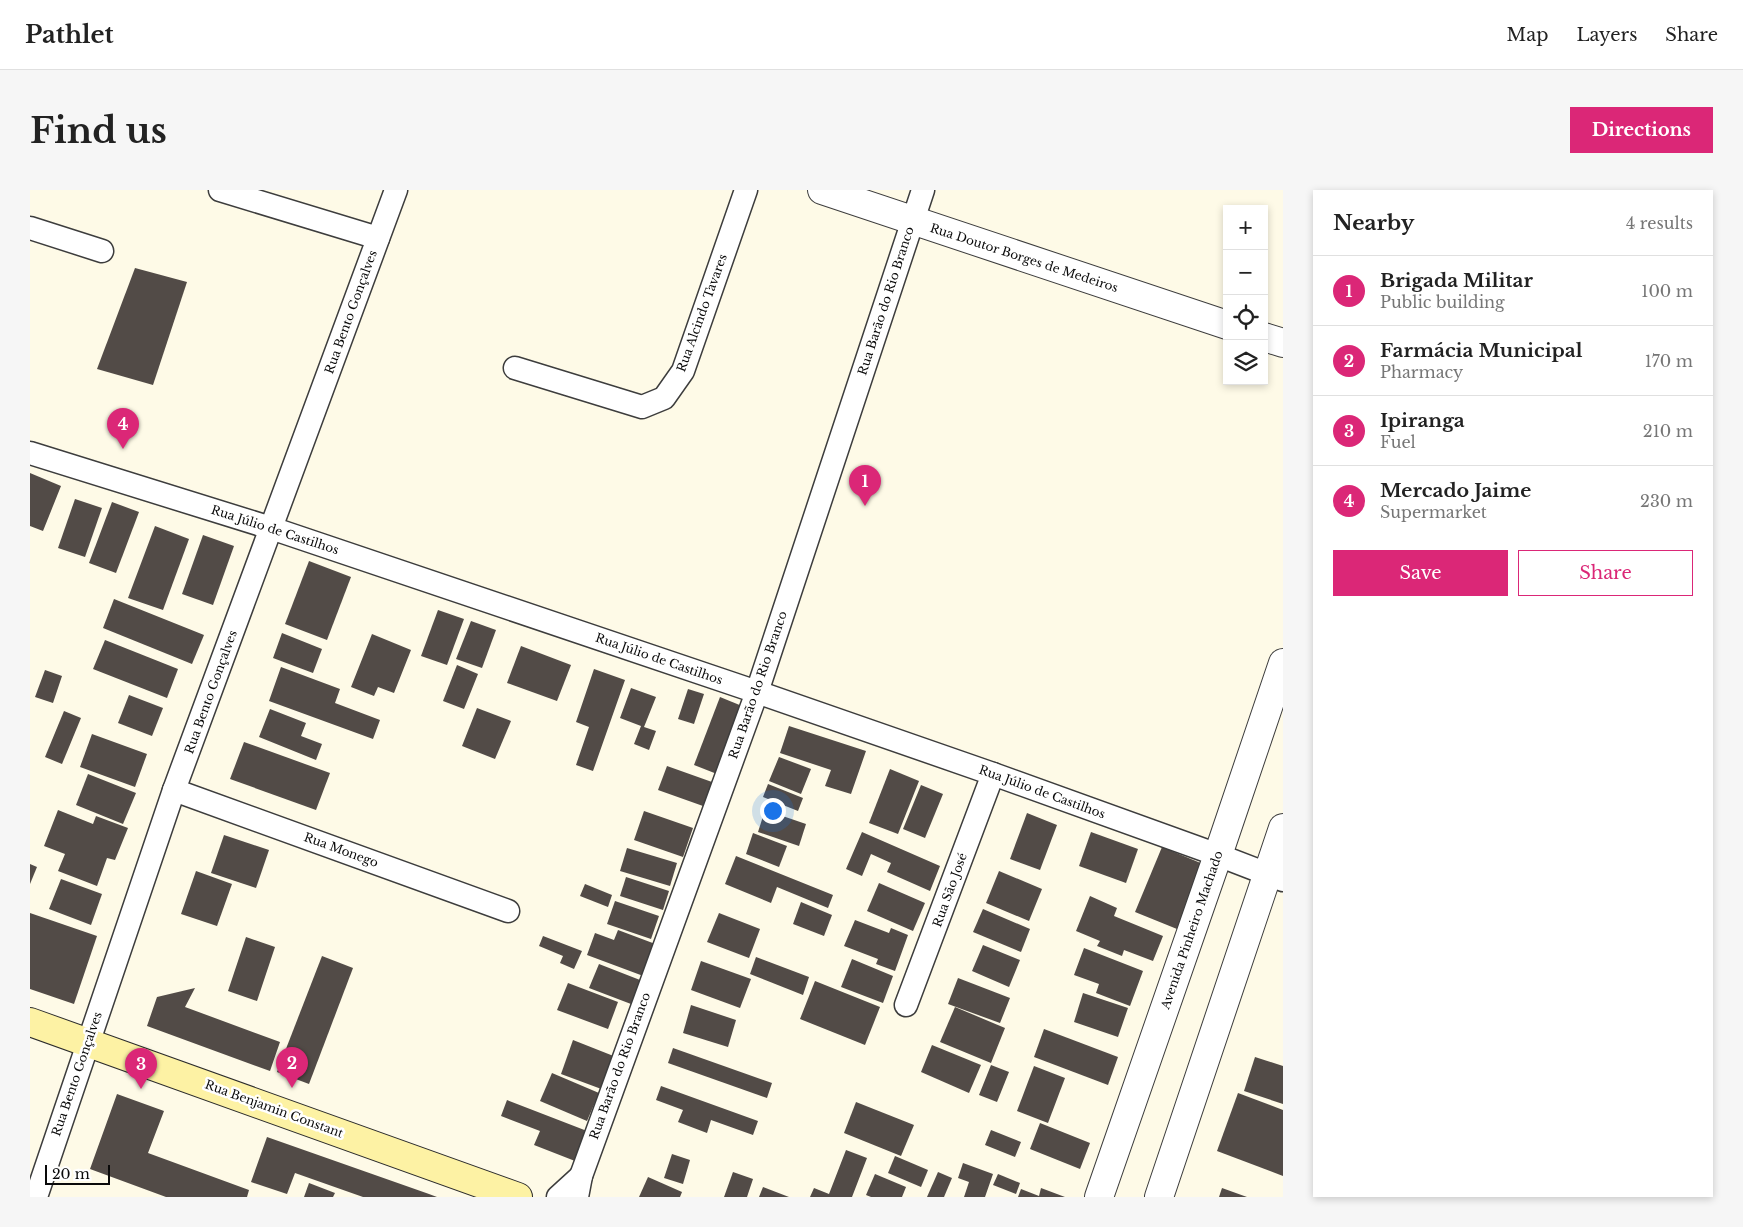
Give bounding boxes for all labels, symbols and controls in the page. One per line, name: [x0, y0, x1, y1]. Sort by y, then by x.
text: Pathlet: [25, 20, 114, 49]
text: Map: [1507, 24, 1548, 46]
text: Layers: [1576, 24, 1637, 46]
text: Share: [1665, 24, 1718, 46]
button: Directions: [1570, 107, 1713, 153]
text: Find us: [30, 109, 167, 152]
map controls: [1223, 205, 1268, 385]
button: +: [1223, 205, 1268, 250]
text: Nearby: [1333, 210, 1414, 236]
text: 4 results: [1626, 213, 1693, 233]
street label: Rua Doutor Borges de Medeiros: [928, 220, 1120, 295]
street label: Rua Barão do Rio Branco: [854, 225, 917, 377]
street label: Rua Bento Gonçalves: [321, 248, 380, 376]
button: −: [1223, 250, 1268, 295]
street label: Rua Alcindo Tavares: [673, 252, 730, 374]
text: Brigada Militar: [1380, 269, 1533, 292]
text: 1: [1346, 281, 1352, 301]
text: 100 m: [1641, 281, 1693, 301]
text: Public building: [1380, 292, 1505, 312]
button: locate: [1223, 295, 1268, 340]
text: Farmácia Municipal: [1380, 339, 1582, 362]
button: layers: [1223, 340, 1268, 385]
text: 2: [1344, 351, 1354, 371]
text: 170 m: [1645, 351, 1693, 371]
text: Pharmacy: [1380, 362, 1463, 382]
pin: 4: [107, 408, 139, 449]
text: Ipiranga: [1380, 409, 1465, 432]
text: 3: [1344, 421, 1354, 441]
text: 210 m: [1643, 421, 1693, 441]
text: Fuel: [1380, 432, 1416, 452]
pin: 1: [849, 465, 881, 506]
text: Mercado Jaime: [1380, 479, 1531, 502]
text: 4: [1344, 491, 1354, 511]
text: 230 m: [1640, 491, 1693, 511]
street label: Rua Júlio de Castilhos: [209, 502, 341, 557]
text: Supermarket: [1380, 502, 1487, 522]
button: Save: [1333, 550, 1508, 596]
button: Share: [1518, 550, 1693, 596]
street label: Rua Barão do Rio Branco: [725, 609, 790, 761]
street label: Rua Bento Gonçalves: [181, 628, 240, 756]
street label: Rua Júlio de Castilhos: [594, 630, 725, 687]
street label: Rua Júlio de Castilhos: [977, 762, 1107, 821]
your location: [760, 798, 786, 824]
street label: Rua Monego: [302, 829, 381, 870]
street label: Avenida Pinheiro Machado: [1157, 848, 1226, 1012]
street label: Rua São José: [929, 851, 970, 929]
street label: Rua Barão do Rio Branco: [586, 990, 653, 1141]
street label: Rua Bento Gonçalves: [48, 1010, 105, 1138]
pin: 2: [276, 1047, 308, 1088]
pin: 3: [125, 1048, 157, 1089]
street label: Rua Benjamin Constant: [203, 1077, 346, 1141]
scale bar: [45, 1162, 110, 1185]
text: 20 m: [52, 1165, 90, 1183]

